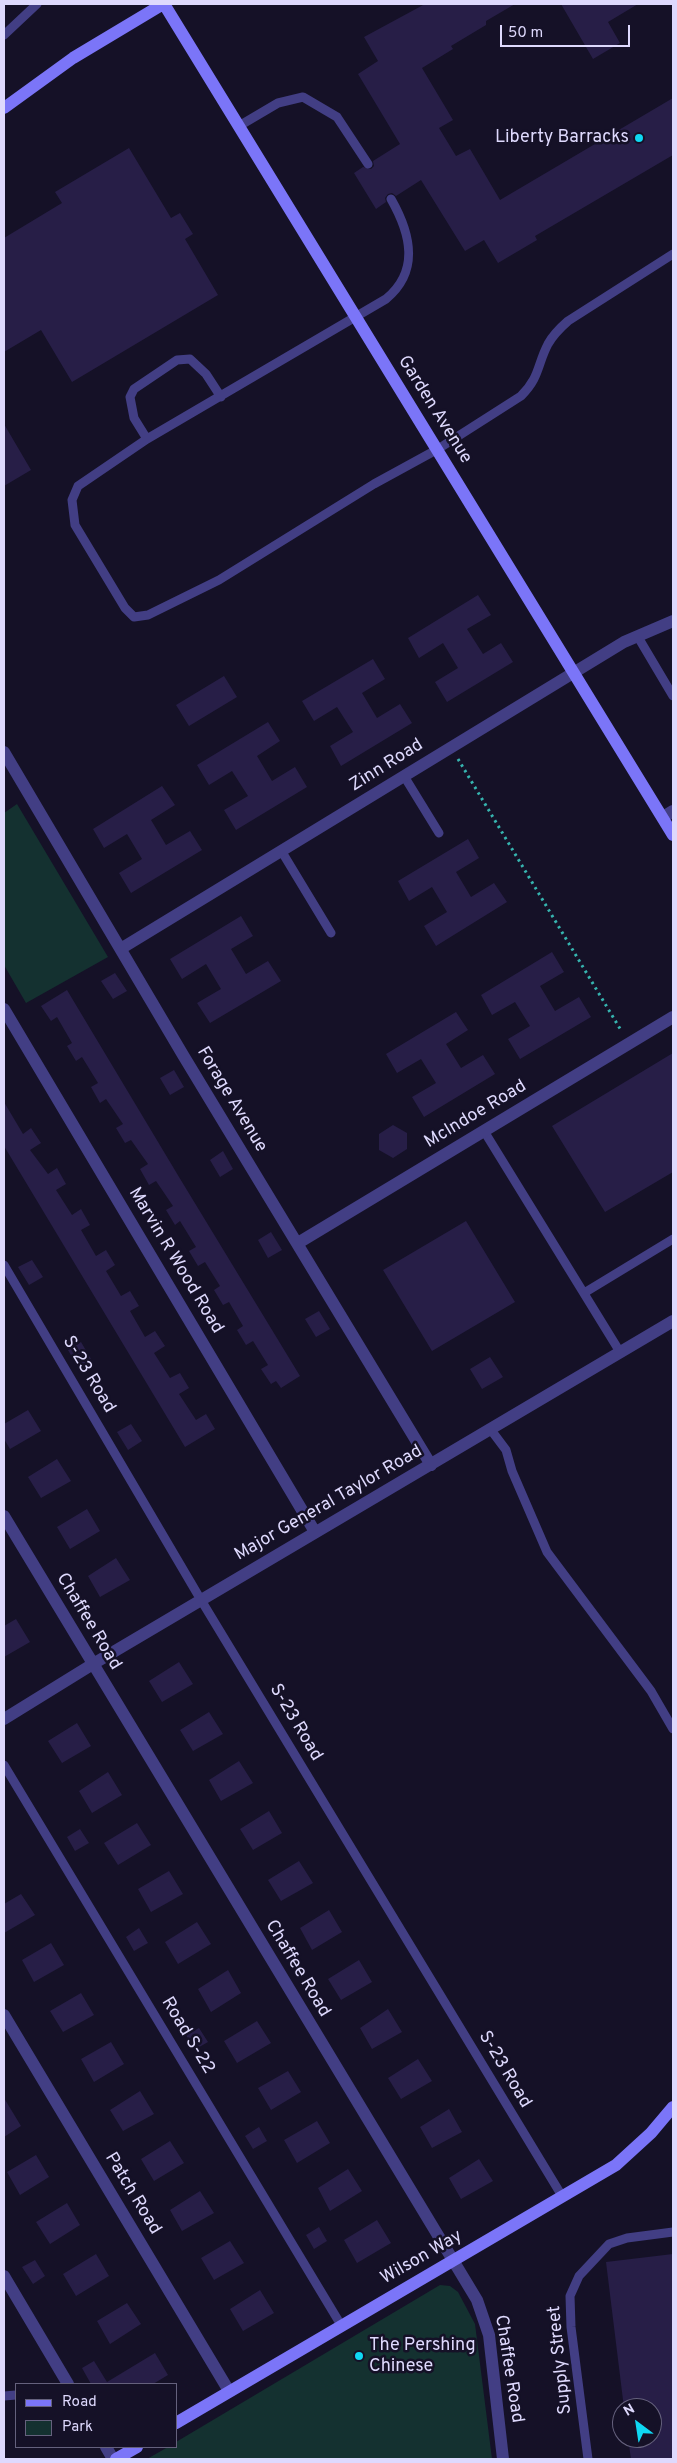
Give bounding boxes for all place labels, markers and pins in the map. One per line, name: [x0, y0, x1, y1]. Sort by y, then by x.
place label: Liberty Barracks: [495, 127, 629, 149]
marker: Liberty Barracks: [633, 132, 645, 144]
place label: The Pershing Chinese: [369, 2335, 476, 2378]
marker: The Pershing Chinese: [353, 2350, 365, 2362]

